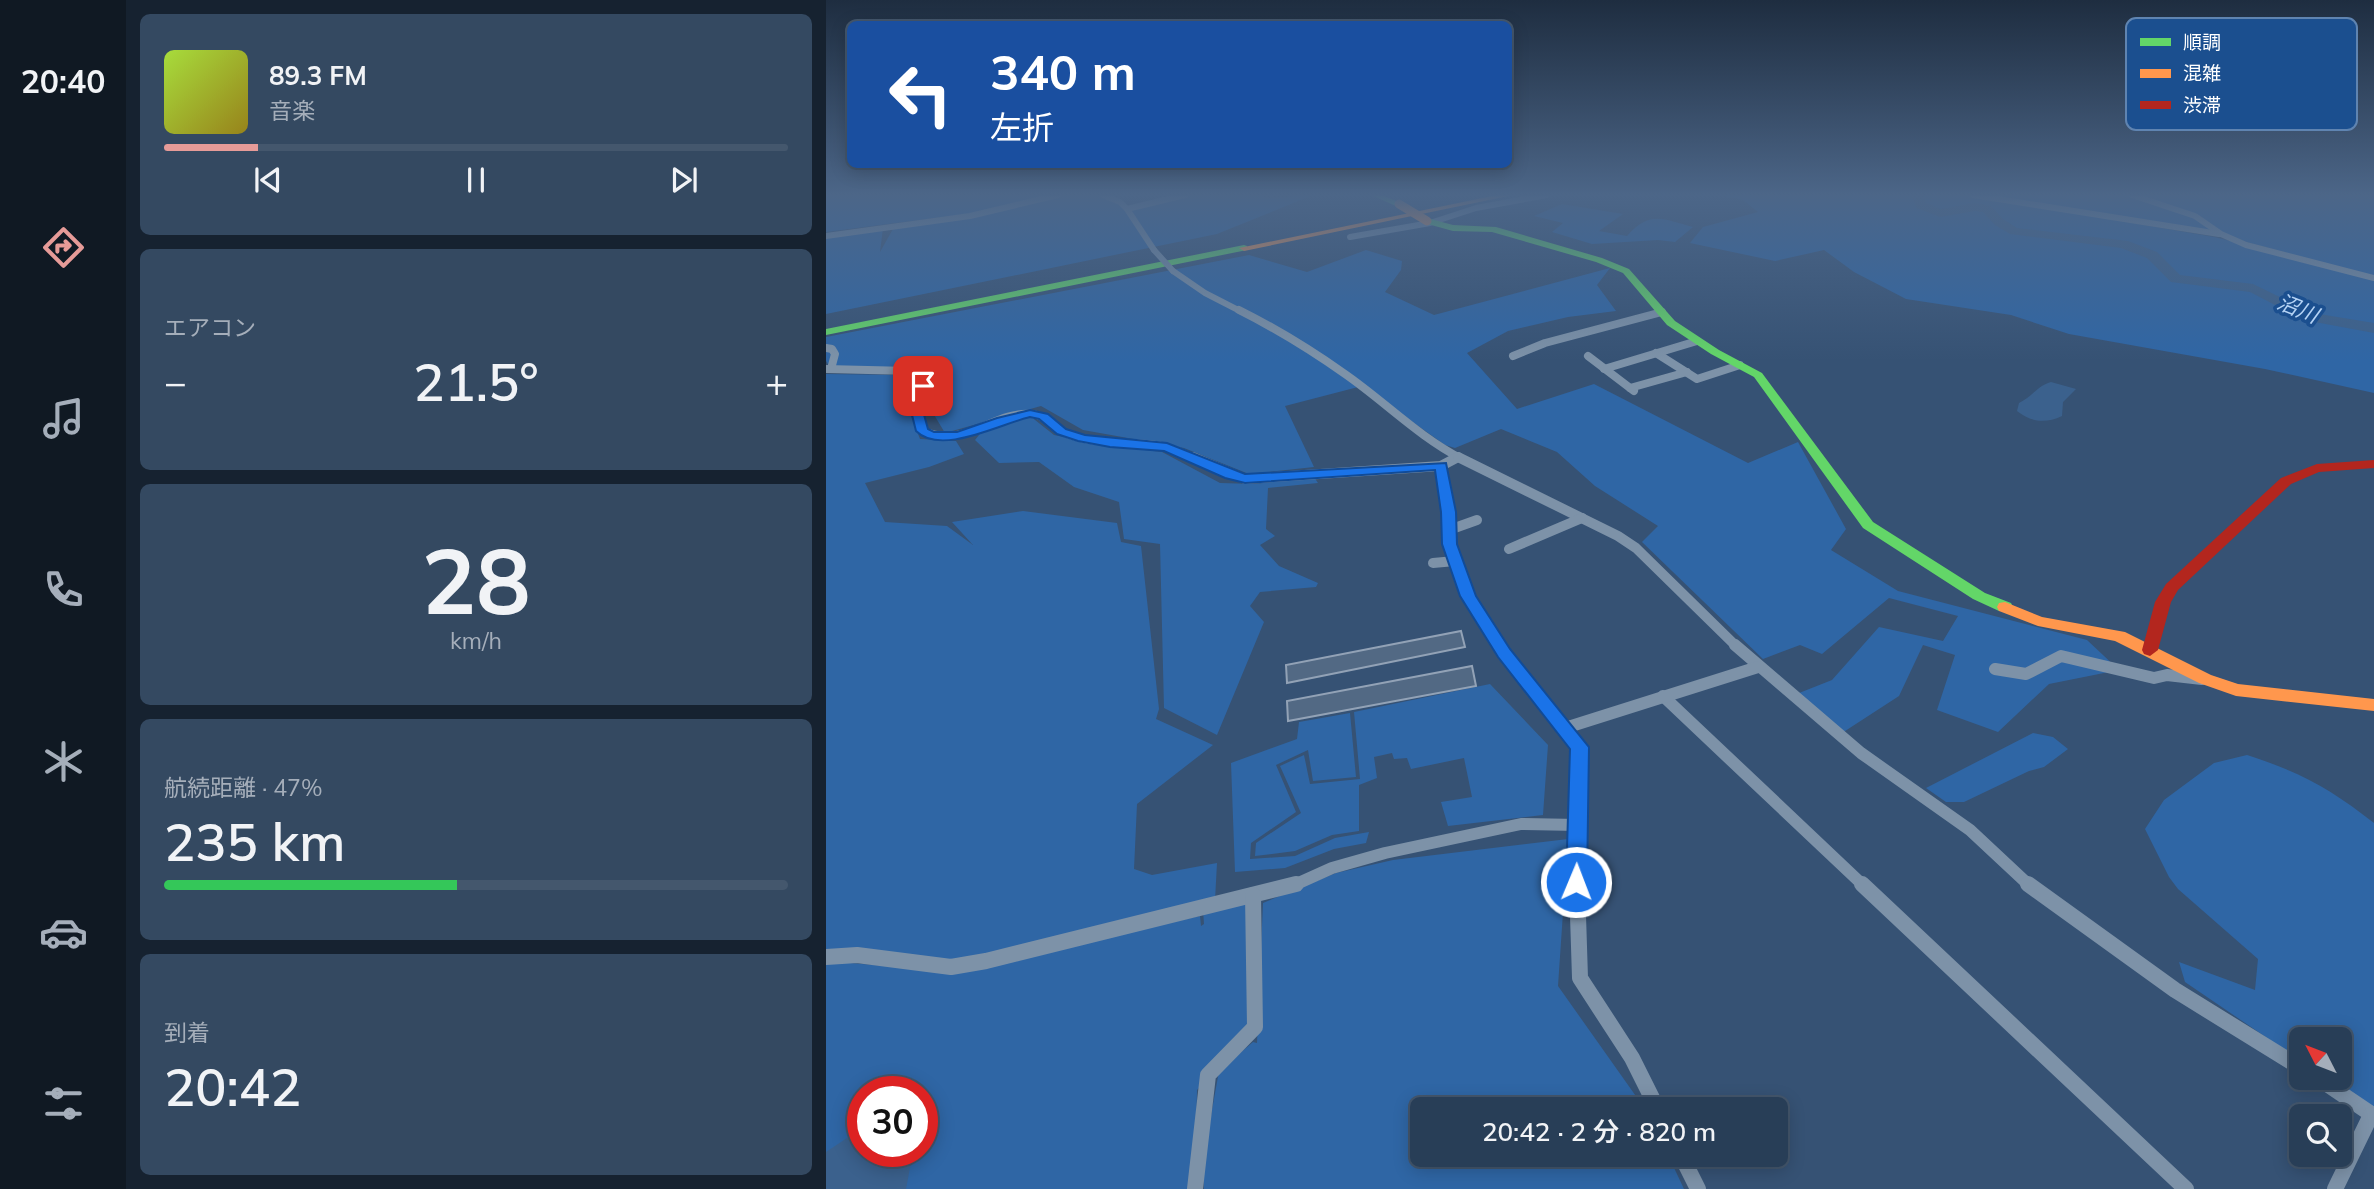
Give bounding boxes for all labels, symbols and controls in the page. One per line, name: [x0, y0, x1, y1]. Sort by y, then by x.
legend: [2126, 18, 2357, 130]
text: 順調: [2183, 30, 2221, 54]
text: 340 m: [990, 41, 1136, 102]
icon: left: [875, 49, 966, 140]
text: 89.3 FM: [269, 59, 367, 92]
text: 20:40: [21, 61, 105, 101]
text: 混雑: [2183, 61, 2221, 85]
text: 渋滞: [2183, 93, 2221, 117]
text: 音楽: [269, 96, 315, 125]
text: 左折: [990, 107, 1054, 147]
icon: previous: [249, 161, 287, 199]
icon: pause: [457, 161, 495, 199]
icon: next: [665, 161, 703, 199]
icon: directions: [39, 223, 88, 272]
water label: 沼川: [2274, 288, 2324, 329]
text: エアコン: [164, 313, 256, 342]
text: 21.5°: [413, 349, 539, 414]
pin: [893, 356, 953, 416]
text: −: [164, 358, 187, 406]
text: +: [765, 358, 788, 406]
icon: arrive: [904, 367, 942, 405]
icon: music: [39, 394, 88, 443]
text: 28: [421, 523, 531, 637]
icon: phone: [39, 565, 88, 614]
text: km/h: [450, 626, 502, 655]
icon: climate: [39, 737, 88, 786]
text: 航続距離 · 47%: [164, 773, 322, 802]
text: 235 km: [164, 809, 345, 874]
position arrow: [1539, 845, 1613, 919]
icon: car: [39, 908, 88, 957]
text: 到着: [164, 1018, 210, 1047]
north arrow: [2289, 1027, 2352, 1090]
map controls: [2289, 1027, 2352, 1167]
text: 20:42: [164, 1054, 301, 1119]
speed limit sign: 30: [847, 1076, 938, 1167]
icon: filters: [39, 1079, 88, 1128]
button: search: [2289, 1104, 2352, 1167]
text: 20:42 · 2 分 · 820 m: [1482, 1115, 1716, 1148]

